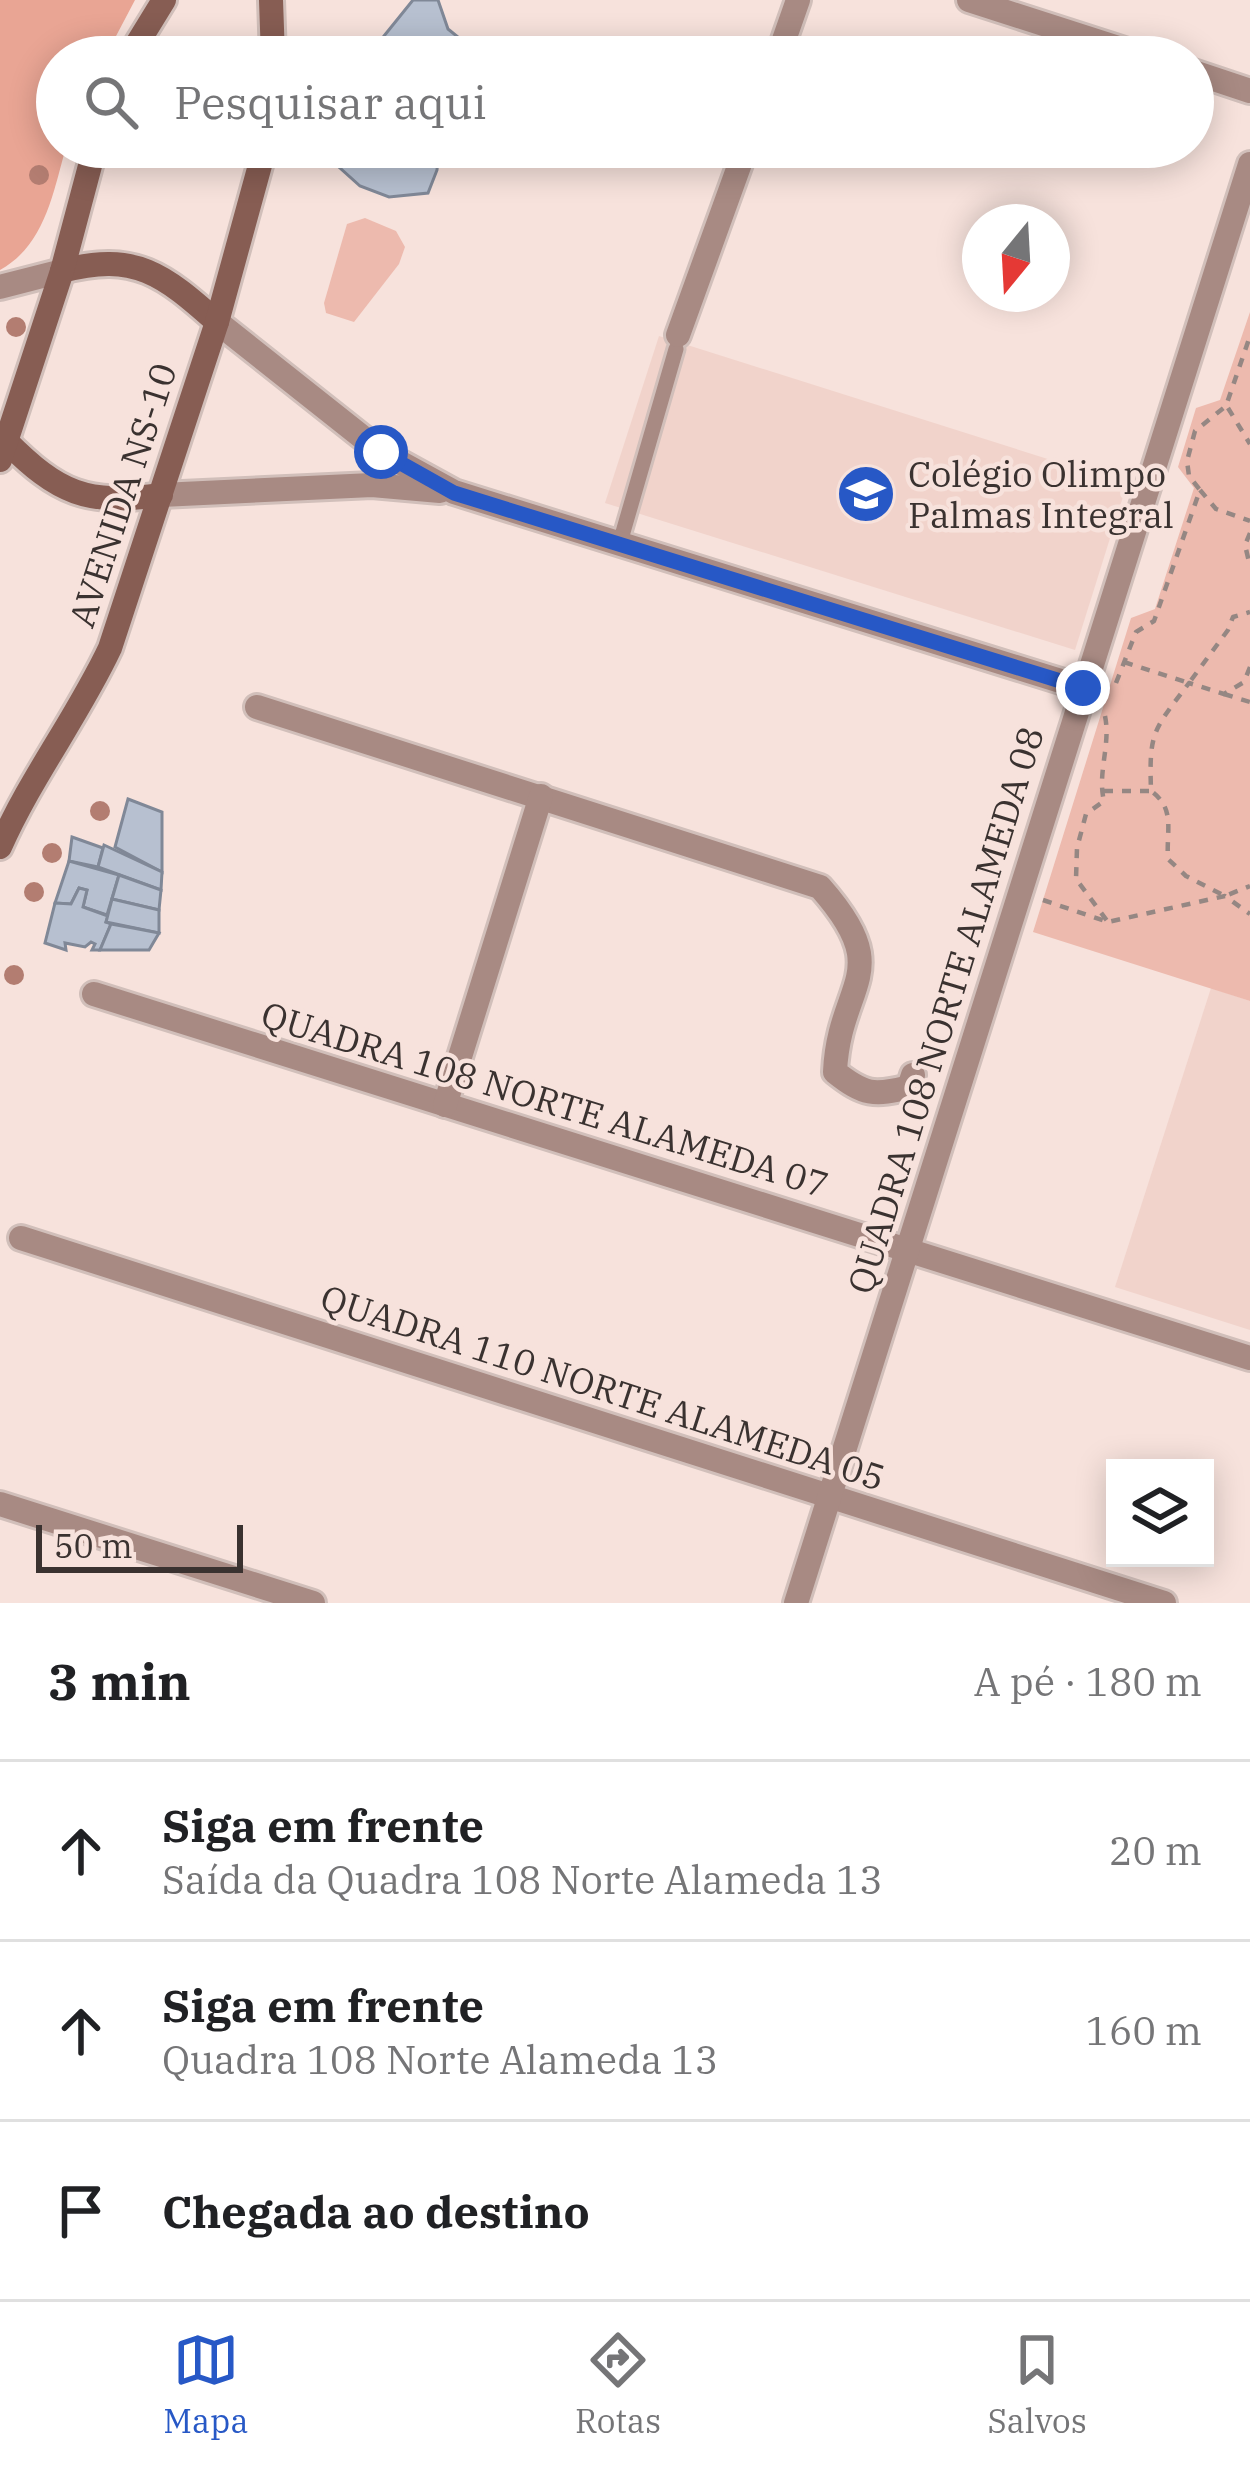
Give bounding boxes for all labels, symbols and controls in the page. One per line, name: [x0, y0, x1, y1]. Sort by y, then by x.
search box: [36, 36, 1214, 168]
icon: search: [78, 69, 144, 135]
text: Pesquisar aqui: [174, 73, 487, 131]
north arrow: [962, 204, 1070, 312]
street label: AVENIDA NS-10: [57, 357, 187, 633]
route start: [354, 425, 408, 479]
place label: Colégio Olimpo Palmas Integral: [908, 450, 1174, 538]
school or university icon: Colégio Olimpo Palmas Integral: [835, 463, 897, 525]
route end: [1056, 661, 1110, 715]
street label: QUADRA 108 NORTE ALAMEDA 08: [836, 721, 1054, 1299]
street label: QUADRA 108 NORTE ALAMEDA 07: [256, 990, 834, 1208]
street label: QUADRA 110 NORTE ALAMEDA 05: [315, 1273, 891, 1501]
map controls: [1106, 1459, 1214, 1567]
button: layers: [1106, 1459, 1214, 1567]
scale bar: [36, 1519, 243, 1572]
text: 50 m: [54, 1524, 133, 1567]
text: 3 min: [48, 1648, 191, 1714]
text: A pé · 180 m: [974, 1656, 1202, 1707]
text: Siga em frente: [162, 1796, 484, 1854]
icon: ahead: [48, 1818, 114, 1884]
text: 20 m: [1109, 1825, 1202, 1876]
text: Saída da Quadra 108 Norte Alameda 13: [162, 1854, 883, 1905]
text: Siga em frente: [162, 1976, 484, 2034]
icon: ahead: [48, 1998, 114, 2064]
text: 160 m: [1086, 2005, 1202, 2056]
text: Quadra 108 Norte Alameda 13: [162, 2034, 718, 2085]
icon: arrive: [48, 2178, 114, 2244]
text: Chegada ao destino: [162, 2182, 590, 2240]
tab: Mapa: [163, 2327, 249, 2442]
tab: Rotas: [575, 2327, 661, 2442]
tab: Salvos: [987, 2327, 1087, 2442]

